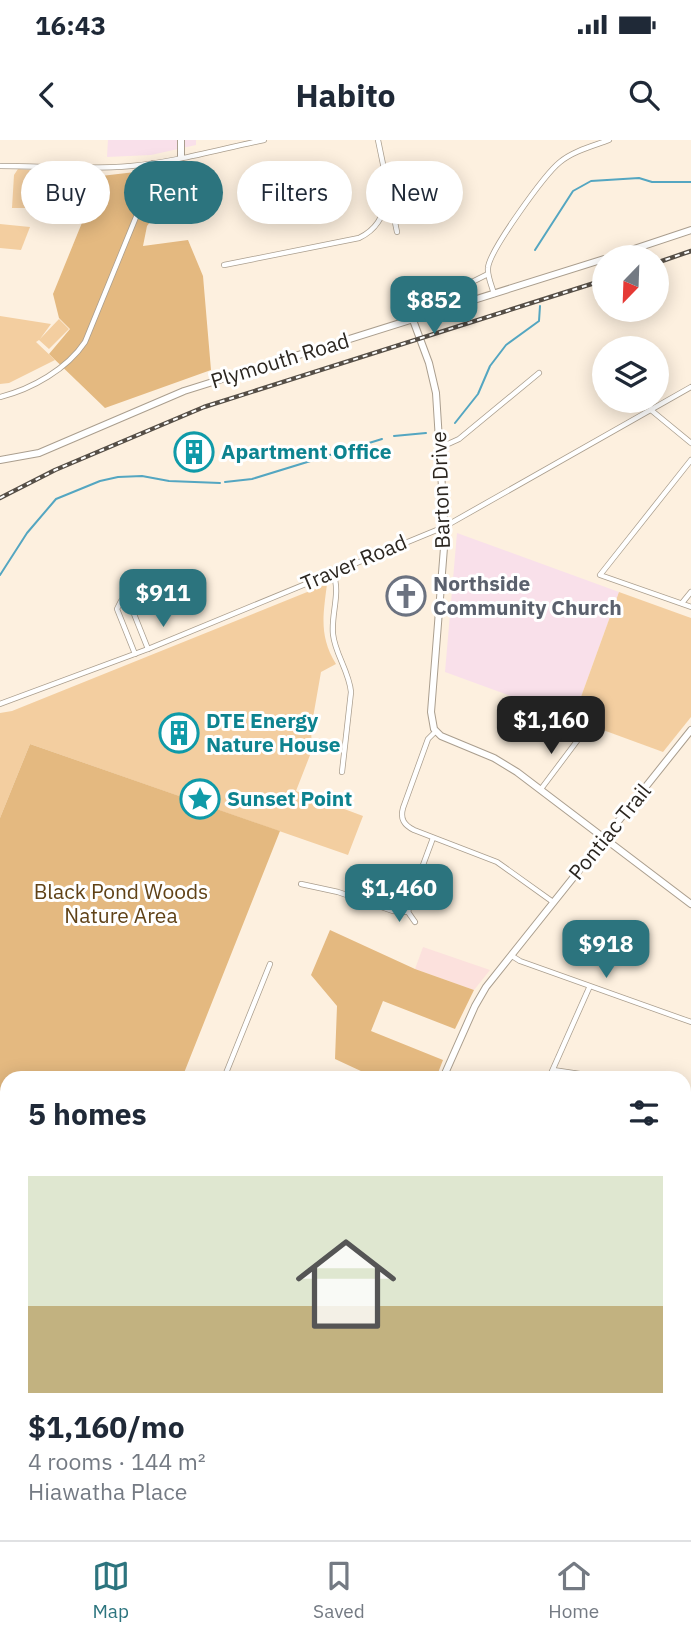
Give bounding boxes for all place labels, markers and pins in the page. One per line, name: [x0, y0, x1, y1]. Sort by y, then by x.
pin: $852: [393, 276, 475, 336]
building icon: Apartment Office: [173, 431, 215, 473]
place label: Apartment Office: [221, 437, 392, 465]
place label: Northside Community Church: [433, 569, 622, 621]
pin: $911: [122, 570, 204, 629]
church icon: Northside Community Church: [385, 575, 427, 617]
pin: $1,160: [494, 696, 608, 756]
place label: DTE Energy Nature House: [206, 706, 341, 758]
building icon: DTE Energy Nature House: [158, 712, 200, 754]
place icon: Sunset Point: [179, 778, 221, 820]
place label: Sunset Point: [227, 784, 352, 812]
pin: $1,460: [342, 864, 456, 924]
pin: $918: [565, 920, 647, 980]

